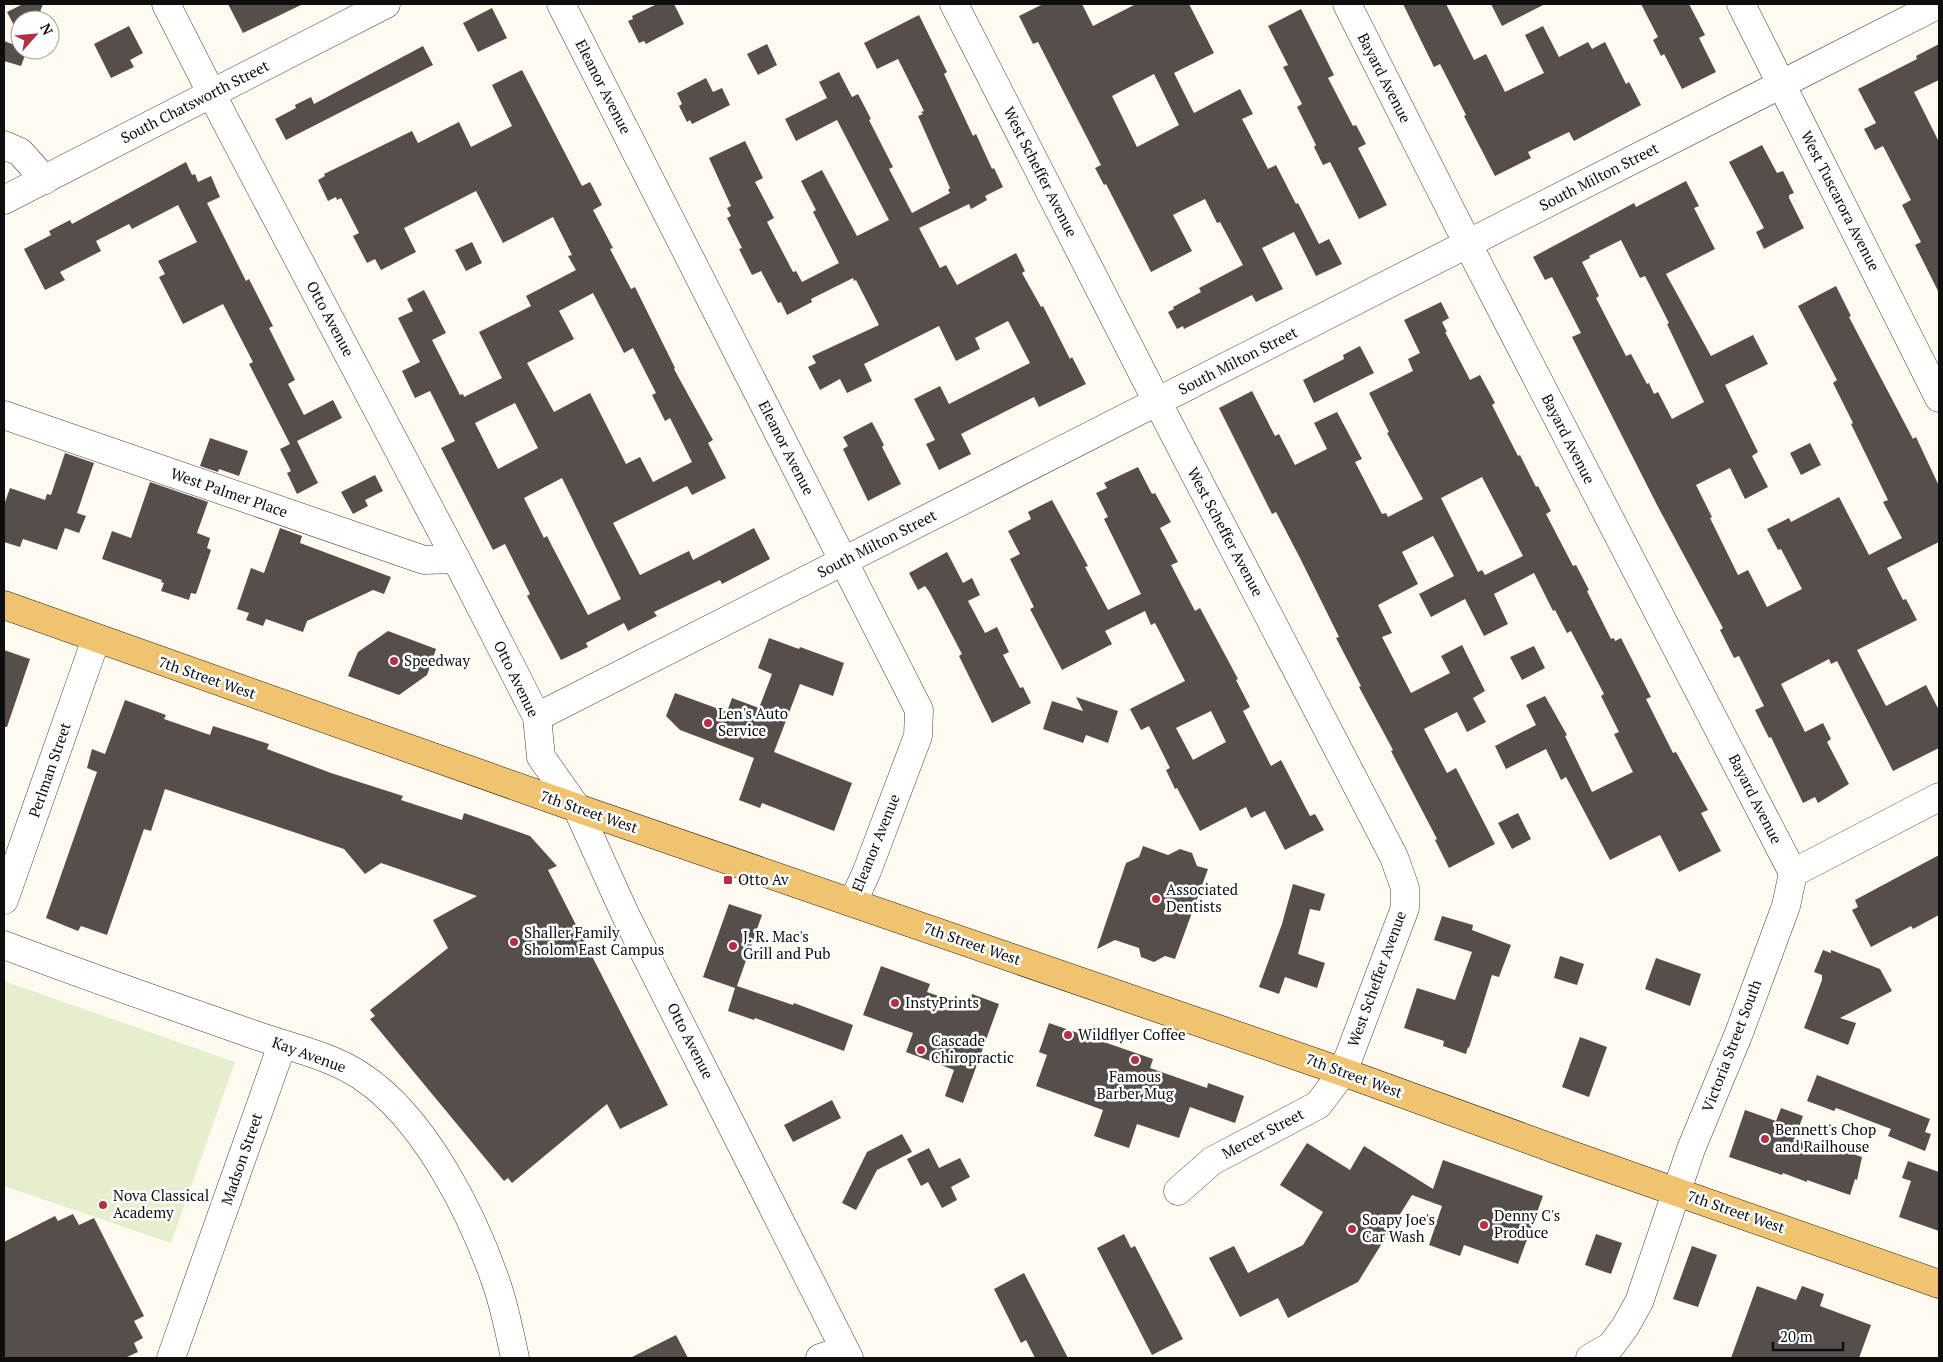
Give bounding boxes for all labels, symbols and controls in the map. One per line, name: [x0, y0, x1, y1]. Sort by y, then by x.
north arrow: [10, 10, 60, 60]
text: N: [36, 20, 58, 38]
street label: Bayard Avenue: [1354, 29, 1416, 126]
street label: Eleanor Avenue: [571, 36, 636, 137]
street label: South Chatsworth Street: [117, 55, 272, 147]
street label: West Scheffer Avenue: [999, 103, 1082, 240]
street label: West Tuscarora Avenue: [1797, 127, 1885, 274]
street label: South Milton Street: [1535, 137, 1662, 215]
street label: Otto Avenue: [303, 277, 359, 360]
street label: South Milton Street: [1174, 321, 1301, 399]
street label: Bayard Avenue: [1538, 390, 1600, 487]
street label: Eleanor Avenue: [754, 397, 819, 498]
street label: West Palmer Place: [168, 463, 290, 521]
street label: West Scheffer Avenue: [1183, 464, 1268, 600]
street label: South Milton Street: [813, 504, 940, 582]
street label: Otto Avenue: [490, 637, 544, 720]
place label: Speedway: [404, 650, 470, 670]
street label: 7th Street West: [156, 651, 259, 703]
marker: Speedway: [388, 655, 400, 667]
place label: Len's Auto Service: [718, 703, 788, 740]
marker: Len's Auto Service: [702, 717, 714, 729]
street label: Perlman Street: [23, 719, 75, 820]
street label: Bayard Avenue: [1725, 750, 1787, 847]
street label: 7th Street West: [538, 785, 641, 837]
street label: Eleanor Avenue: [846, 791, 904, 894]
place label: Otto Av: [738, 869, 789, 889]
marker: Otto Av: [722, 874, 734, 886]
place label: Associated Dentists: [1166, 879, 1238, 916]
marker: Associated Dentists: [1150, 893, 1162, 905]
street label: West Scheffer Avenue: [1342, 908, 1410, 1049]
street label: 7th Street West: [921, 917, 1024, 969]
place label: Shaller Family Sholom East Campus: [524, 922, 664, 959]
place label: J. R. Mac's Grill and Pub: [743, 926, 830, 963]
marker: Shaller Family Sholom East Campus: [508, 936, 520, 948]
marker: J. R. Mac's Grill and Pub: [727, 940, 739, 952]
street label: Victoria Street South: [1697, 976, 1766, 1115]
place label: InstyPrints: [905, 992, 979, 1012]
marker: InstyPrints: [889, 997, 901, 1009]
street label: Otto Avenue: [663, 999, 719, 1082]
place label: Wildflyer Coffee: [1078, 1024, 1185, 1044]
marker: Wildflyer Coffee: [1062, 1029, 1074, 1041]
place label: Cascade Chiropractic: [931, 1030, 1014, 1067]
street label: Kay Avenue: [270, 1031, 349, 1077]
marker: Cascade Chiropractic: [915, 1044, 927, 1056]
street label: 7th Street West: [1303, 1048, 1406, 1102]
marker: Famous Barber Mug: [1129, 1054, 1141, 1066]
place label: Famous Barber Mug: [1096, 1066, 1175, 1103]
street label: Mercer Street: [1218, 1103, 1307, 1163]
street label: Madson Street: [216, 1109, 266, 1207]
place label: Bennett's Chop and Railhouse: [1775, 1119, 1876, 1156]
marker: Bennett's Chop and Railhouse: [1759, 1133, 1771, 1145]
place label: Nova Classical Academy: [113, 1185, 209, 1222]
street label: 7th Street West: [1685, 1185, 1788, 1237]
marker: Nova Classical Academy: [97, 1199, 109, 1211]
place label: Denny C's Produce: [1494, 1205, 1560, 1242]
place label: Soapy Joe's Car Wash: [1362, 1209, 1435, 1246]
marker: Denny C's Produce: [1478, 1219, 1490, 1231]
marker: Soapy Joe's Car Wash: [1346, 1223, 1358, 1235]
scale bar: [1773, 1320, 1843, 1352]
text: 20 m: [1780, 1326, 1813, 1346]

